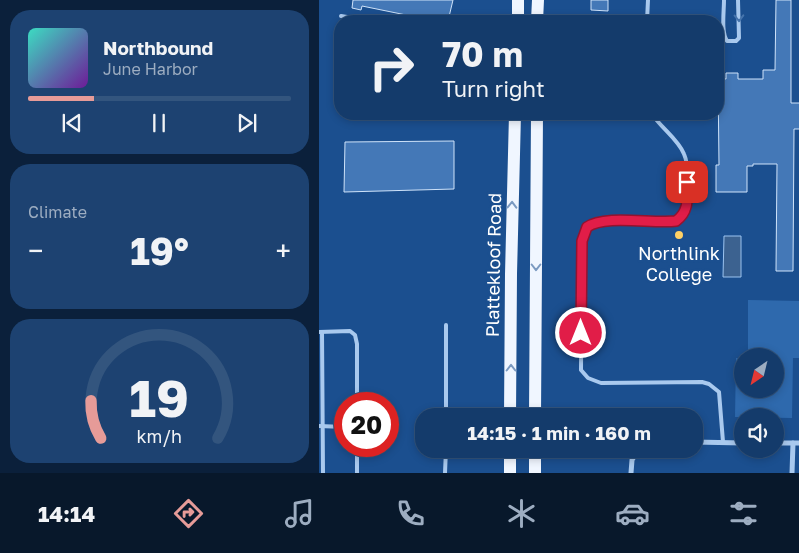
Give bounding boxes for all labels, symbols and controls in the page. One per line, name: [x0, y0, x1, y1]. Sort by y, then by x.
one-way arrow: [734, 14, 744, 22]
text: 70 m: [442, 33, 523, 75]
icon: right: [359, 35, 424, 100]
text: Northbound: [103, 36, 213, 59]
text: June Harbor: [103, 59, 198, 79]
text: Turn right: [442, 75, 545, 102]
icon: previous: [58, 109, 86, 137]
icon: pause: [145, 109, 173, 137]
icon: next: [233, 109, 261, 137]
pin: [666, 161, 708, 203]
icon: arrive: [673, 168, 701, 196]
street label: Plattekloof Road: [481, 193, 505, 337]
one-way arrow: [507, 201, 518, 209]
text: Climate: [28, 202, 87, 222]
text: 19°: [130, 228, 189, 273]
marker: Northlink College: [673, 229, 685, 241]
text: −: [28, 234, 43, 267]
text: +: [276, 234, 291, 267]
place label: Northlink College: [638, 242, 720, 285]
one-way arrow: [531, 264, 542, 272]
position arrow: [554, 306, 606, 358]
north arrow: [734, 348, 784, 398]
map controls: [734, 348, 784, 458]
one-way arrow: [506, 363, 516, 371]
text: 19: [130, 366, 189, 428]
speed limit sign: 20: [334, 392, 399, 457]
button: sound: [734, 408, 784, 458]
text: 14:15 · 1 min · 160 m: [467, 421, 651, 444]
text: km/h: [137, 425, 182, 447]
icon: directions: [171, 496, 206, 531]
icon: music: [282, 496, 317, 531]
icon: phone: [393, 496, 428, 531]
icon: climate: [504, 496, 539, 531]
icon: car: [615, 496, 650, 531]
icon: filters: [726, 496, 761, 531]
text: 14:14: [38, 500, 95, 527]

